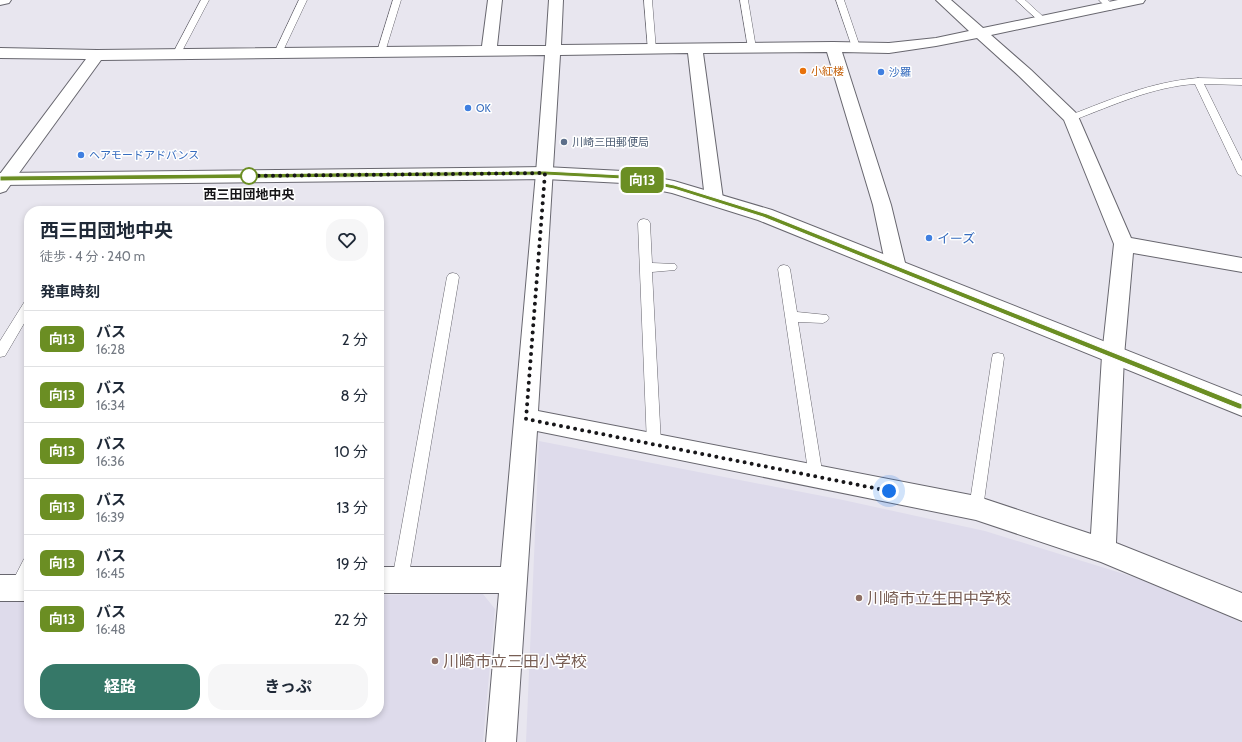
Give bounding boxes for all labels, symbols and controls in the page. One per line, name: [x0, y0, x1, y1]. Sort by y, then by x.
place label: 小紅楼: [811, 64, 844, 78]
place label: 沙羅: [889, 65, 911, 79]
marker: 小紅楼: [798, 66, 808, 76]
marker: 沙羅: [876, 67, 886, 77]
place label: OK: [476, 101, 491, 115]
marker: OK: [463, 103, 473, 113]
place label: 川崎三田郵便局: [572, 135, 649, 149]
marker: 川崎三田郵便局: [559, 137, 569, 147]
place label: ヘアモードアドバンス: [89, 148, 199, 162]
marker: ヘアモードアドバンス: [76, 150, 86, 160]
marker: 西三田団地中央: [240, 167, 258, 185]
line badge: 向13: [619, 167, 665, 193]
text: 向13: [629, 171, 655, 189]
place label: 西三田団地中央: [203, 186, 295, 202]
text: 西三田団地中央: [40, 219, 173, 242]
button: heart: [326, 219, 368, 261]
place label: イーズ: [937, 230, 975, 246]
marker: イーズ: [924, 233, 934, 243]
text: 徒歩 · 4 分 · 240 m: [40, 248, 145, 264]
text: 発車時刻: [40, 283, 100, 301]
text: バス: [96, 323, 126, 341]
text: 向13: [49, 330, 75, 348]
text: 2 分: [342, 331, 368, 349]
text: 16:28: [96, 341, 125, 357]
text: バス: [96, 379, 126, 397]
text: 向13: [49, 386, 75, 404]
text: 8 分: [341, 387, 368, 405]
text: 16:34: [96, 397, 125, 413]
text: バス: [96, 435, 126, 453]
text: 向13: [49, 442, 75, 460]
text: 10 分: [334, 443, 368, 461]
text: 16:36: [96, 453, 125, 469]
your location: [879, 481, 899, 501]
text: バス: [96, 491, 126, 509]
text: 向13: [49, 498, 75, 516]
text: 13 分: [337, 499, 368, 517]
text: 16:39: [96, 509, 125, 525]
text: バス: [96, 547, 126, 565]
text: 向13: [49, 554, 75, 572]
text: 19 分: [336, 555, 368, 573]
text: 16:45: [96, 565, 125, 581]
place label: 川崎市立生田中学校: [867, 589, 1011, 608]
marker: 川崎市立生田中学校: [854, 593, 864, 603]
text: バス: [96, 603, 126, 621]
text: 向13: [49, 610, 75, 628]
text: 22 分: [334, 611, 368, 629]
text: 16:48: [96, 621, 126, 637]
place label: 川崎市立三田小学校: [443, 652, 587, 671]
marker: 川崎市立三田小学校: [430, 656, 440, 666]
button: 経路: [40, 664, 200, 710]
button: きっぷ: [208, 664, 368, 710]

